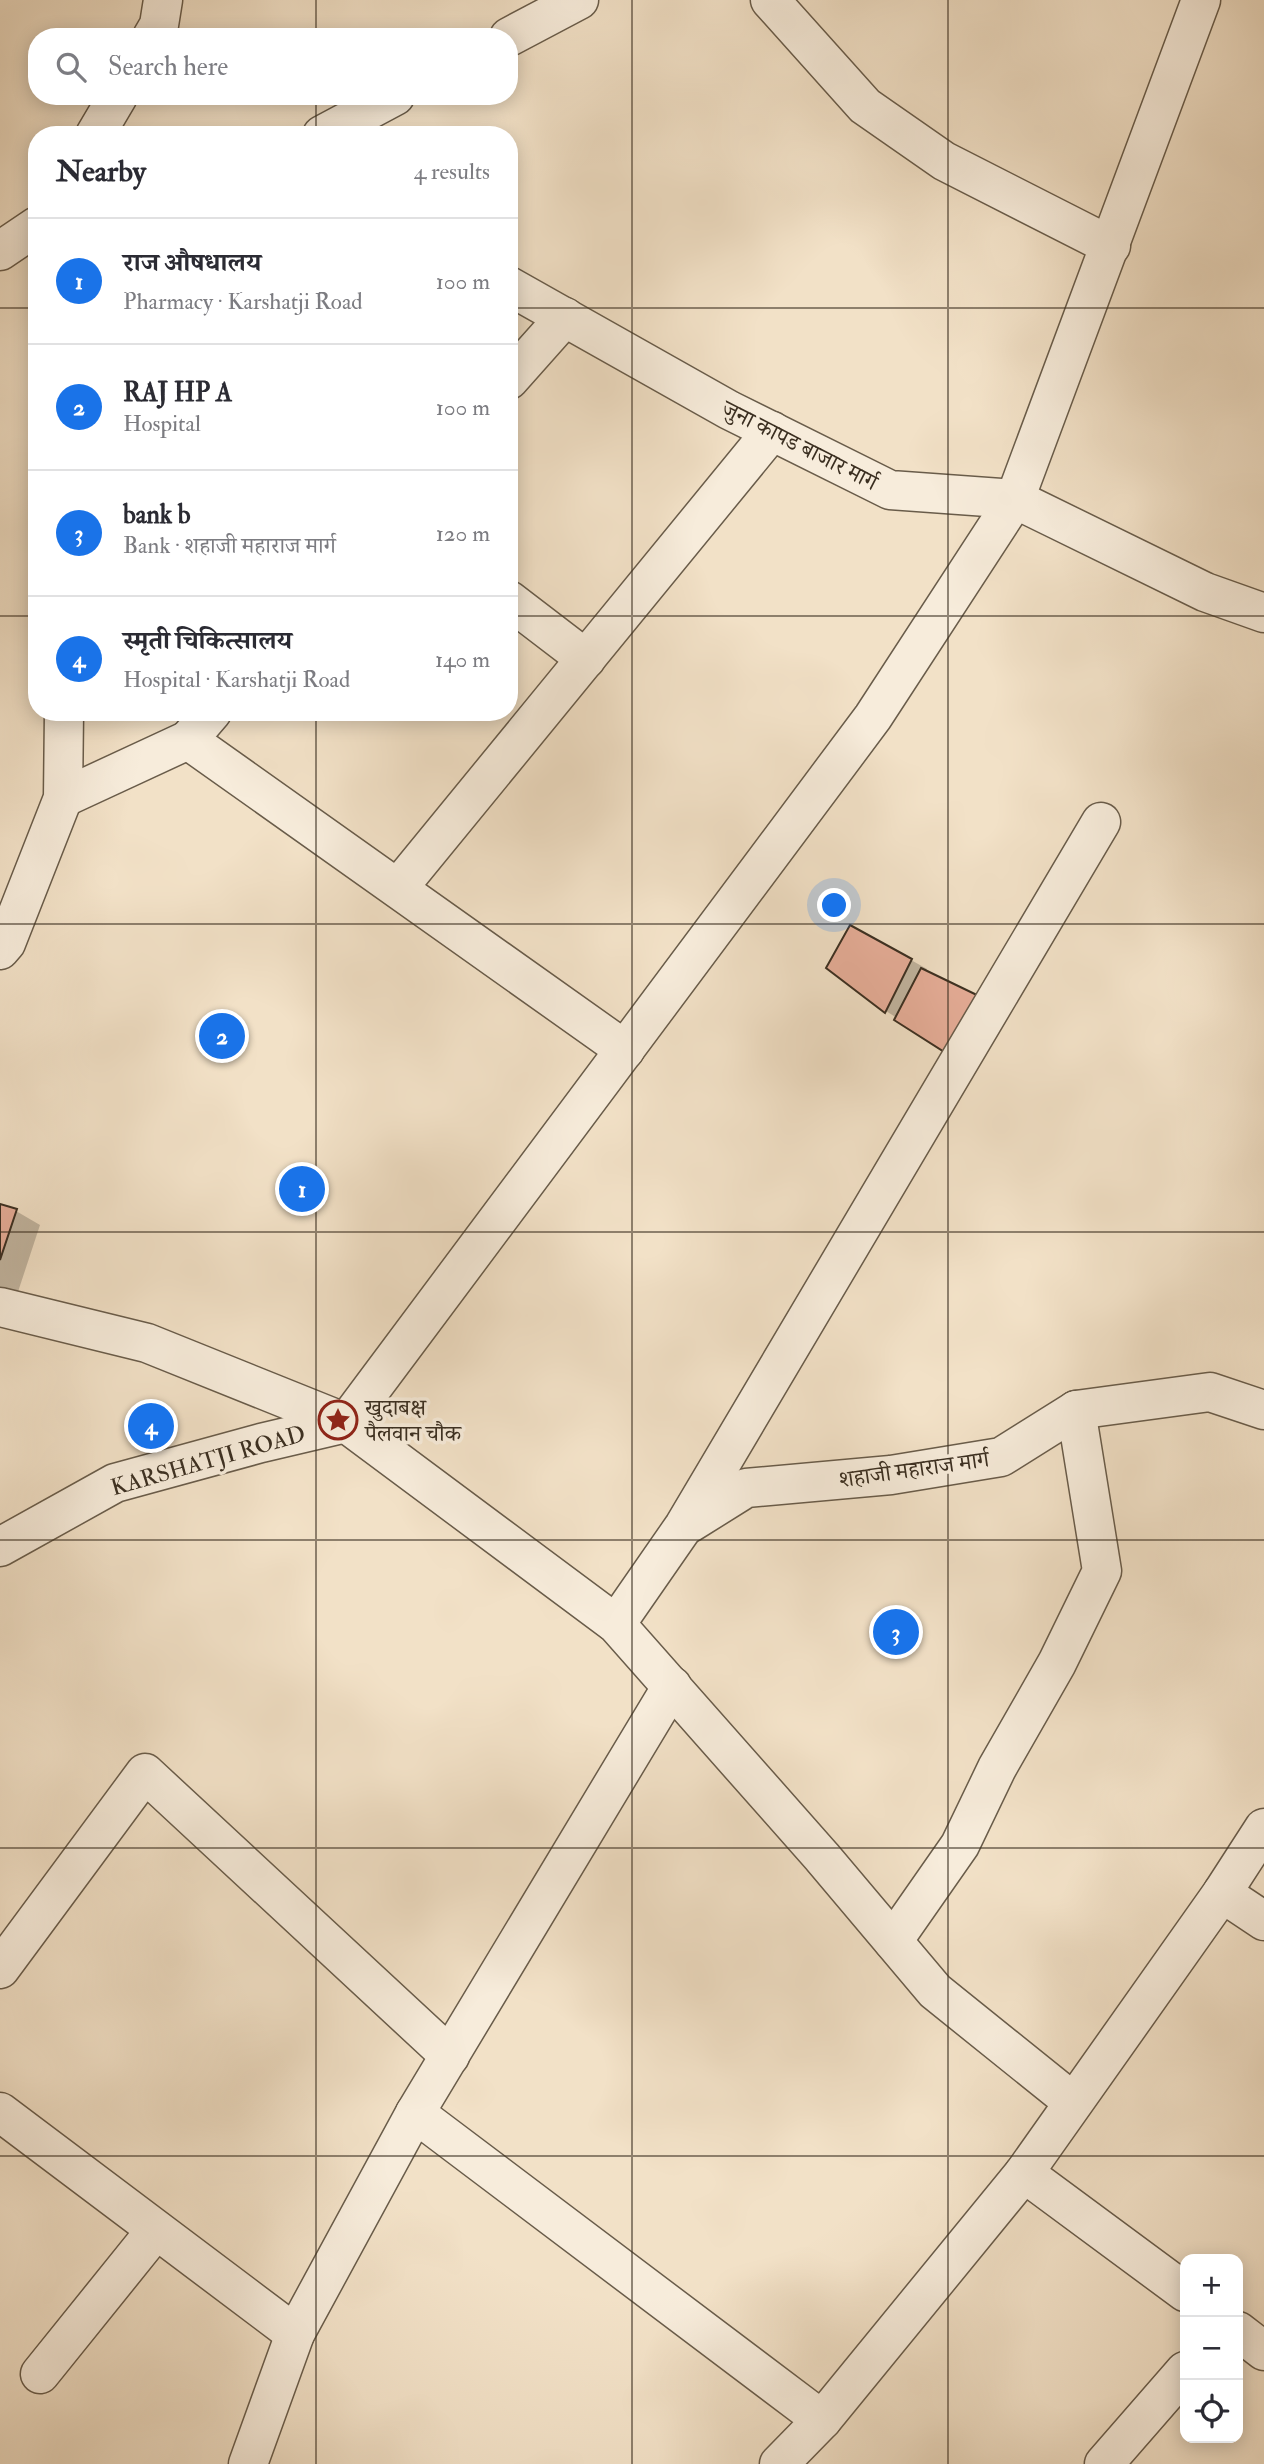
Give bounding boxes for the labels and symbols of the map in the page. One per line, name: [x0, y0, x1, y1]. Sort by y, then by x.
street label: जुना कापड बाजार मार्ग: [716, 393, 883, 498]
your location: [817, 888, 851, 922]
pin: 2: [199, 1010, 245, 1062]
pin: 1: [279, 1163, 325, 1215]
place label: खुदाबक्ष पैलवान चौक: [364, 1393, 463, 1448]
place icon: खुदाबक्ष पैलवान चौक: [317, 1399, 359, 1441]
pin: 4: [128, 1400, 174, 1452]
street label: KARSHATJI ROAD: [108, 1419, 309, 1502]
street label: शहाजी महाराज मार्ग: [837, 1444, 992, 1494]
pin: 3: [873, 1606, 919, 1658]

